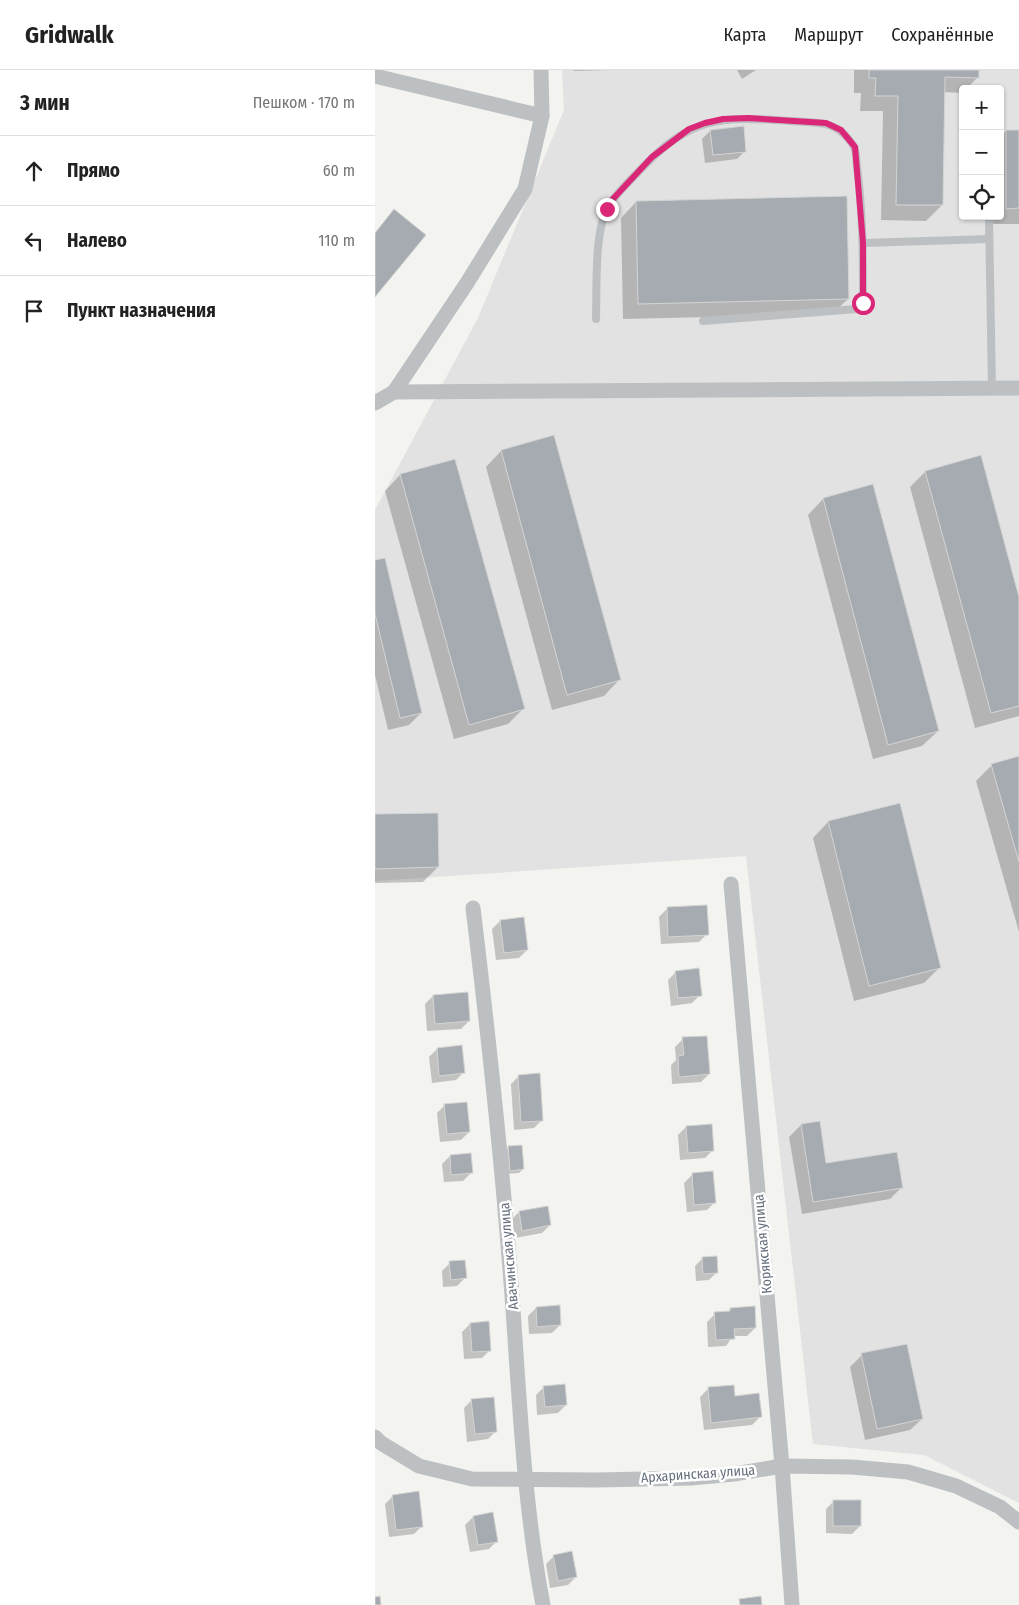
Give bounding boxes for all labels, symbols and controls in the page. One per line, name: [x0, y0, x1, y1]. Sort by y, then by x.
text: Gridwalk: [25, 21, 114, 49]
text: Карта: [723, 24, 766, 46]
text: Маршрут: [794, 24, 863, 46]
text: Сохранённые: [891, 24, 994, 46]
map controls: [959, 85, 1004, 220]
button: +: [959, 85, 1004, 130]
text: 3 мин: [20, 90, 70, 116]
text: Пешком · 170 m: [253, 93, 355, 112]
button: −: [959, 130, 1004, 175]
icon: ahead: [20, 157, 48, 185]
text: Прямо: [67, 159, 120, 182]
text: 60 m: [323, 161, 355, 180]
button: locate: [959, 175, 1004, 220]
route end: [596, 198, 619, 221]
icon: left: [20, 227, 48, 255]
text: Налево: [67, 229, 127, 252]
text: 110 m: [318, 231, 355, 250]
route start: [852, 292, 875, 315]
icon: arrive: [20, 297, 48, 325]
text: Пункт назначения: [67, 299, 216, 322]
street label: Корякская улица: [750, 1193, 776, 1294]
street label: Авачинская улица: [496, 1202, 522, 1310]
street label: Архаринская улица: [640, 1462, 756, 1486]

